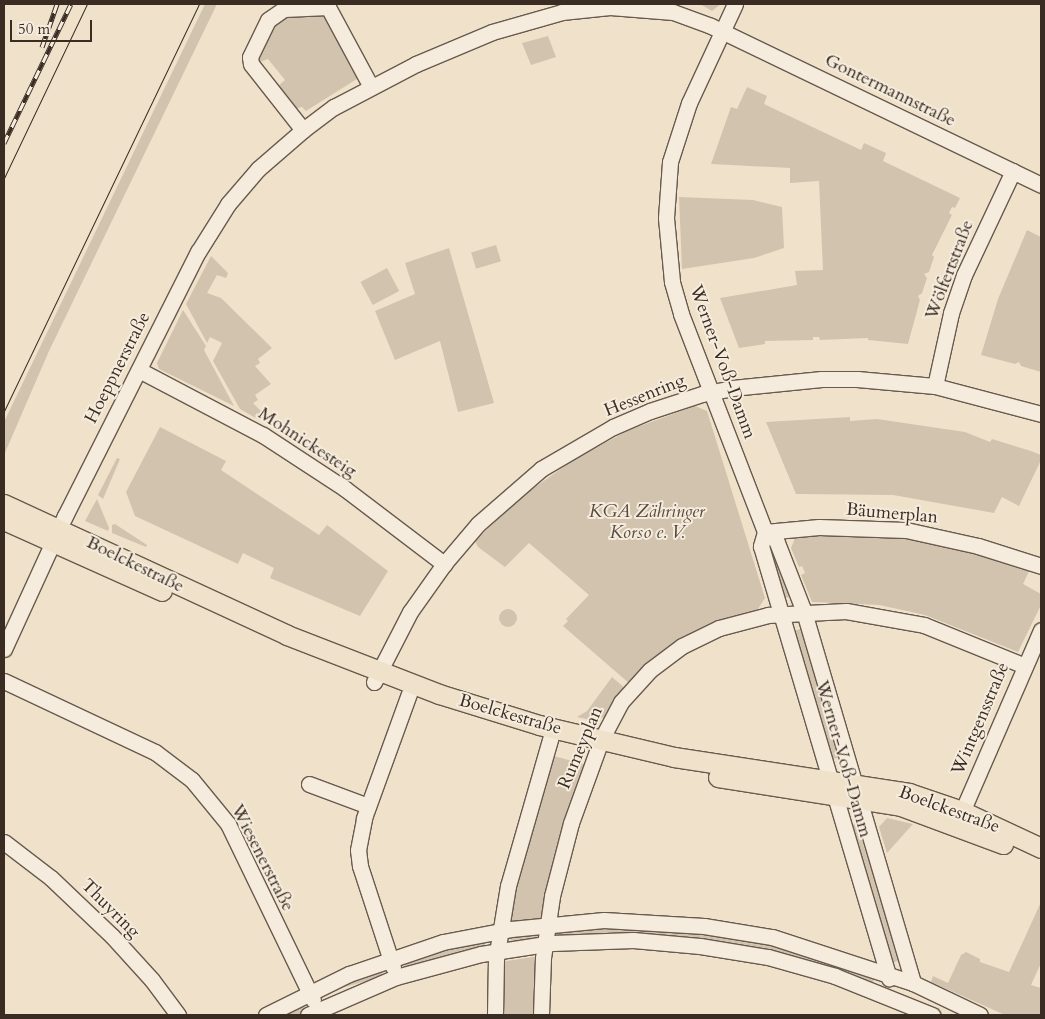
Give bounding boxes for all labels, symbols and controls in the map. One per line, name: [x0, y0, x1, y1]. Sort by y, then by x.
scale bar: [12, 10, 95, 42]
text: 50 m: [18, 19, 50, 39]
street label: Gontermannstraße: [821, 50, 959, 132]
street label: Wölfertstraße: [921, 217, 979, 323]
street label: Werner-Voß-Damm: [684, 282, 760, 442]
street label: Hoeppnerstraße: [81, 309, 155, 427]
street label: Hessenring: [601, 370, 689, 422]
street label: Mohnickesteig: [254, 403, 360, 483]
street label: Bäumerplan: [845, 499, 939, 529]
park label: KGA Zähringer Korso e. V.: [589, 502, 705, 544]
street label: Boelckestraße: [83, 532, 187, 598]
street label: Wintgensstraße: [948, 659, 1014, 779]
street label: Werner-Voß-Damm: [810, 678, 876, 840]
street label: Boelckestraße: [456, 690, 564, 740]
street label: Rumeyplan: [554, 704, 608, 792]
street label: Boelckestraße: [896, 782, 1002, 838]
street label: Wiesenerstraße: [226, 801, 298, 915]
street label: Thuyring: [76, 875, 144, 943]

